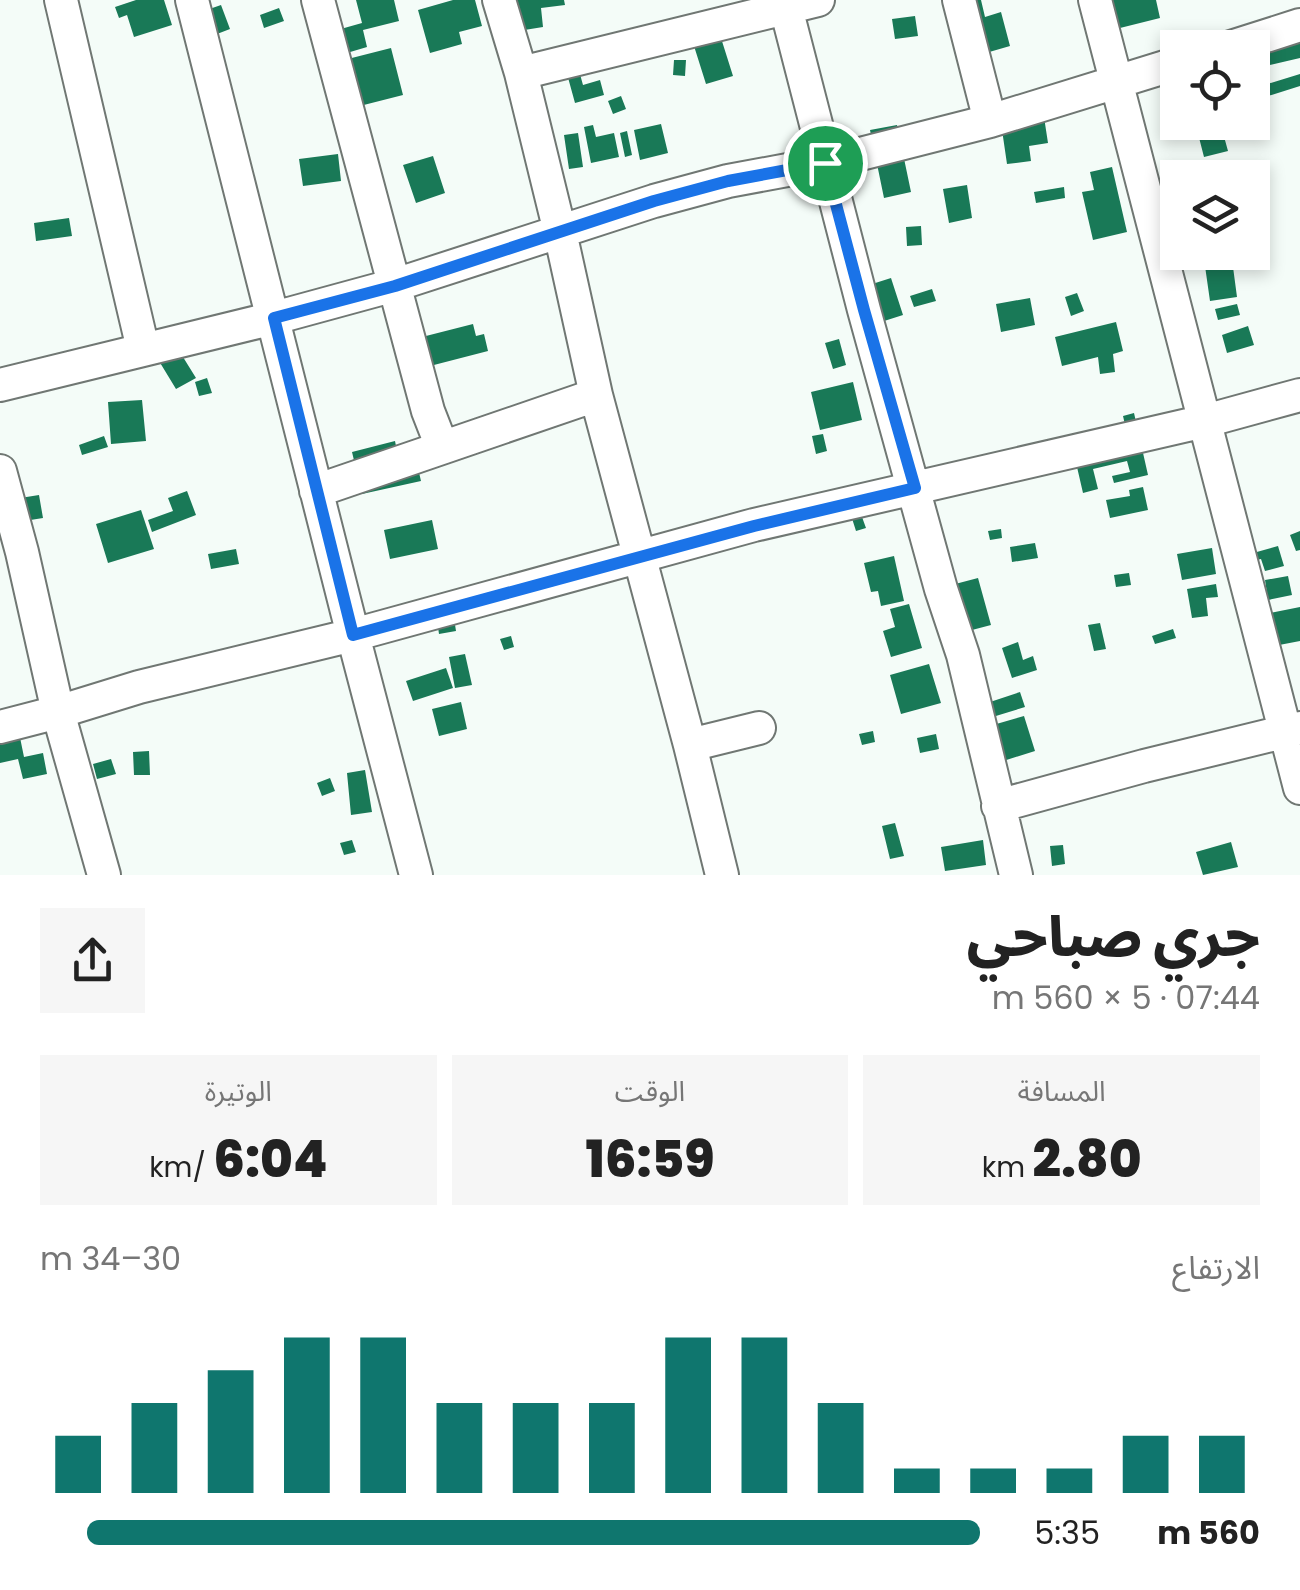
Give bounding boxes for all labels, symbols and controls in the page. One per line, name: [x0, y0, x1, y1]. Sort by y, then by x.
map controls: [1160, 30, 1270, 270]
button: locate: [1160, 30, 1270, 140]
pin: [783, 121, 868, 206]
icon: arrive: [798, 136, 853, 191]
button: layers: [1160, 160, 1270, 270]
text: جري صباحي: [967, 898, 1260, 975]
button: share: [40, 908, 145, 1013]
text: 07:44 · 5 × 560 m: [992, 975, 1260, 1020]
text: الوتيرة: [205, 1072, 272, 1111]
text: الوقت: [615, 1072, 685, 1111]
text: المسافة: [1018, 1072, 1106, 1111]
text: 6:04: [213, 1124, 328, 1195]
text: 16:59: [585, 1124, 715, 1195]
text: 2.80: [1033, 1124, 1142, 1195]
text: /km: [149, 1148, 213, 1187]
text: km: [982, 1148, 1033, 1187]
text: 30–34 m: [40, 1236, 181, 1281]
text: الارتفاع: [1172, 1245, 1260, 1290]
text: 5:35: [1034, 1510, 1100, 1555]
text: 560 m: [1157, 1510, 1260, 1555]

